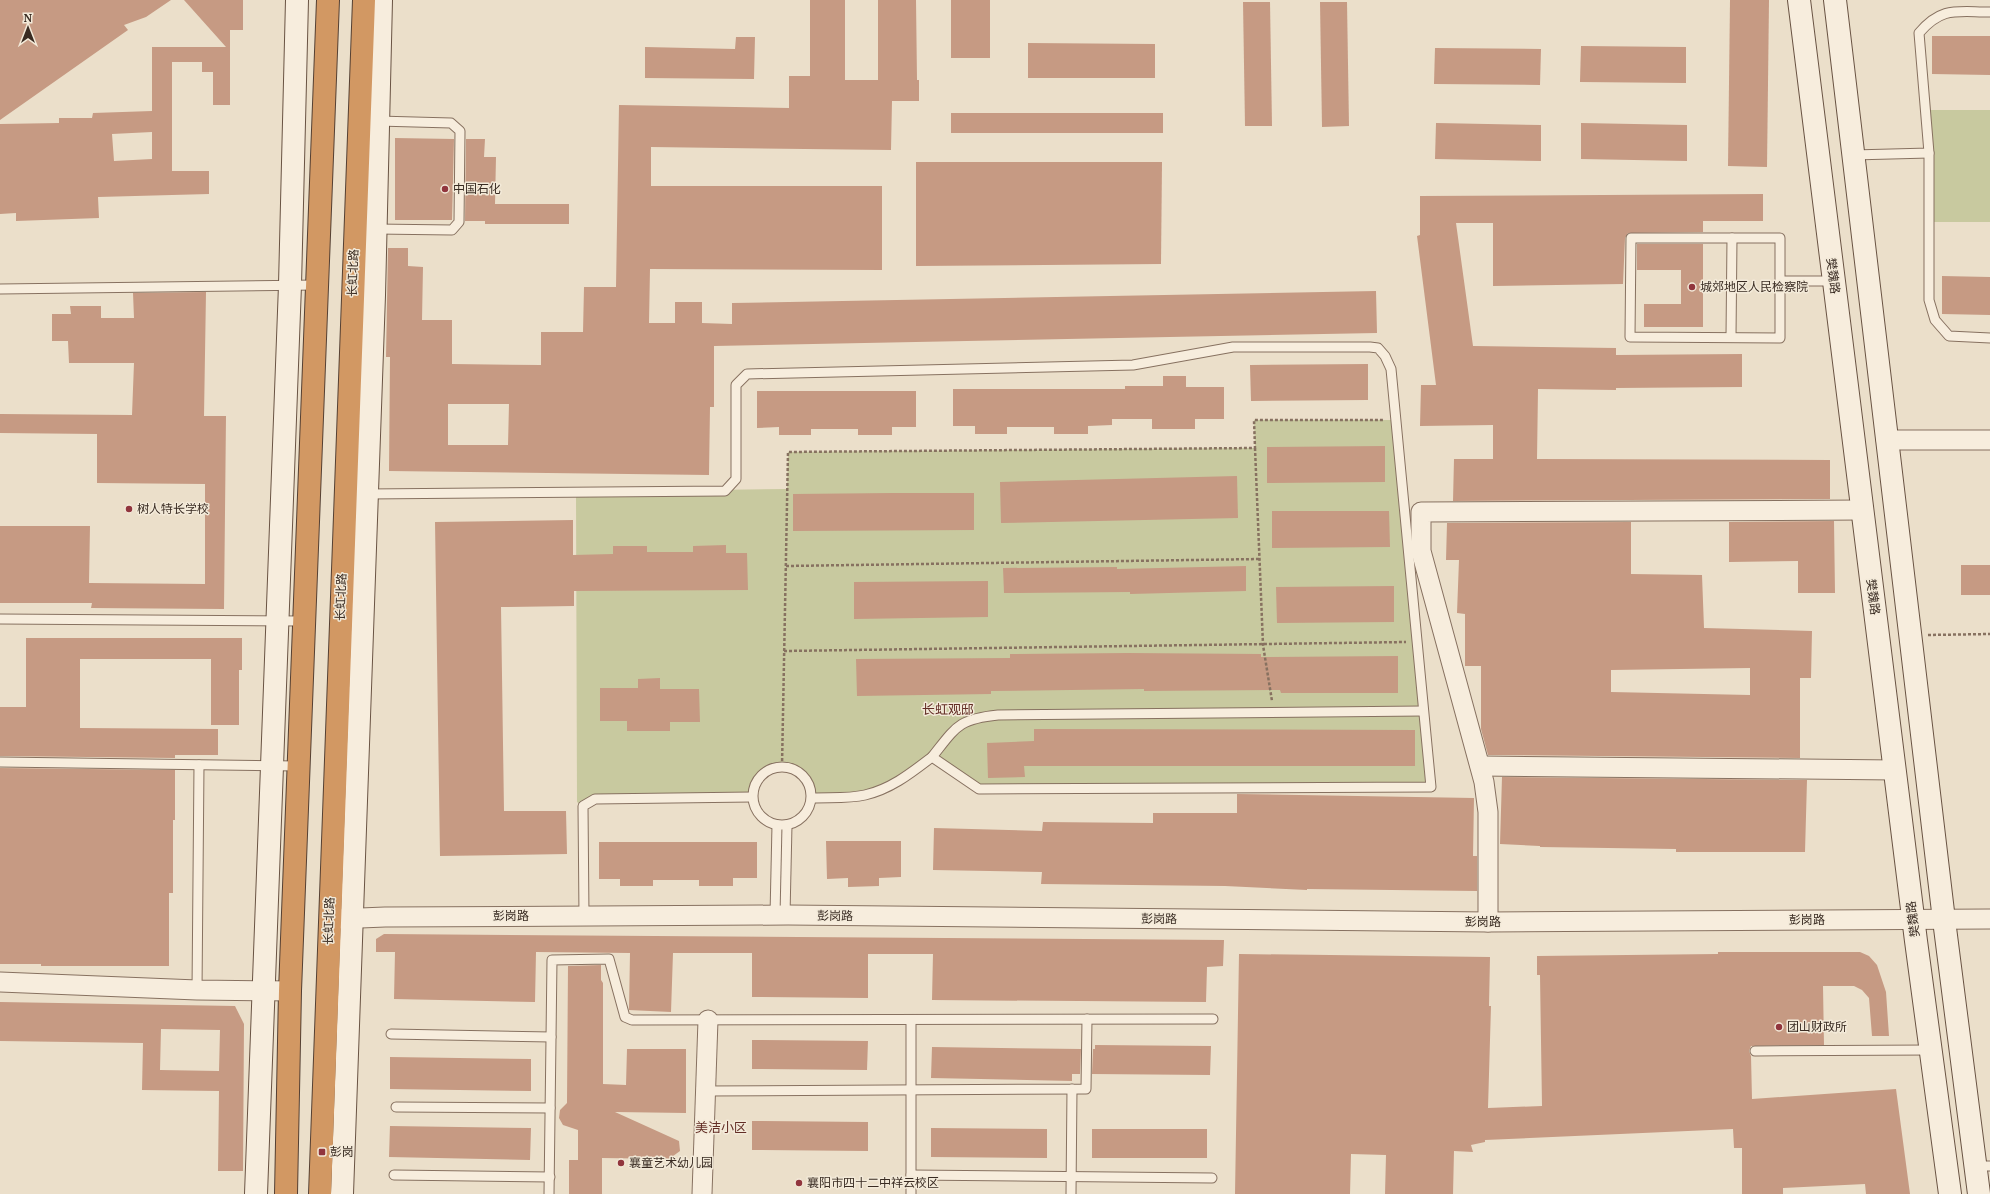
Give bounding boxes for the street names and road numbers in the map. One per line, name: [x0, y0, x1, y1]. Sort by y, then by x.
street label: 长虹北路: [344, 249, 361, 297]
street label: 樊魏路: [1824, 257, 1843, 295]
street label: 长虹北路: [332, 573, 349, 621]
street label: 樊魏路: [1864, 578, 1883, 616]
street label: 长虹北路: [320, 897, 337, 945]
street label: 樊魏路: [1903, 900, 1922, 938]
street label: 彭岗路: [493, 908, 529, 923]
street label: 彭岗路: [817, 908, 853, 923]
street label: 彭岗路: [1141, 911, 1177, 926]
street label: 彭岗路: [1789, 912, 1825, 927]
street label: 彭岗路: [1465, 914, 1501, 929]

